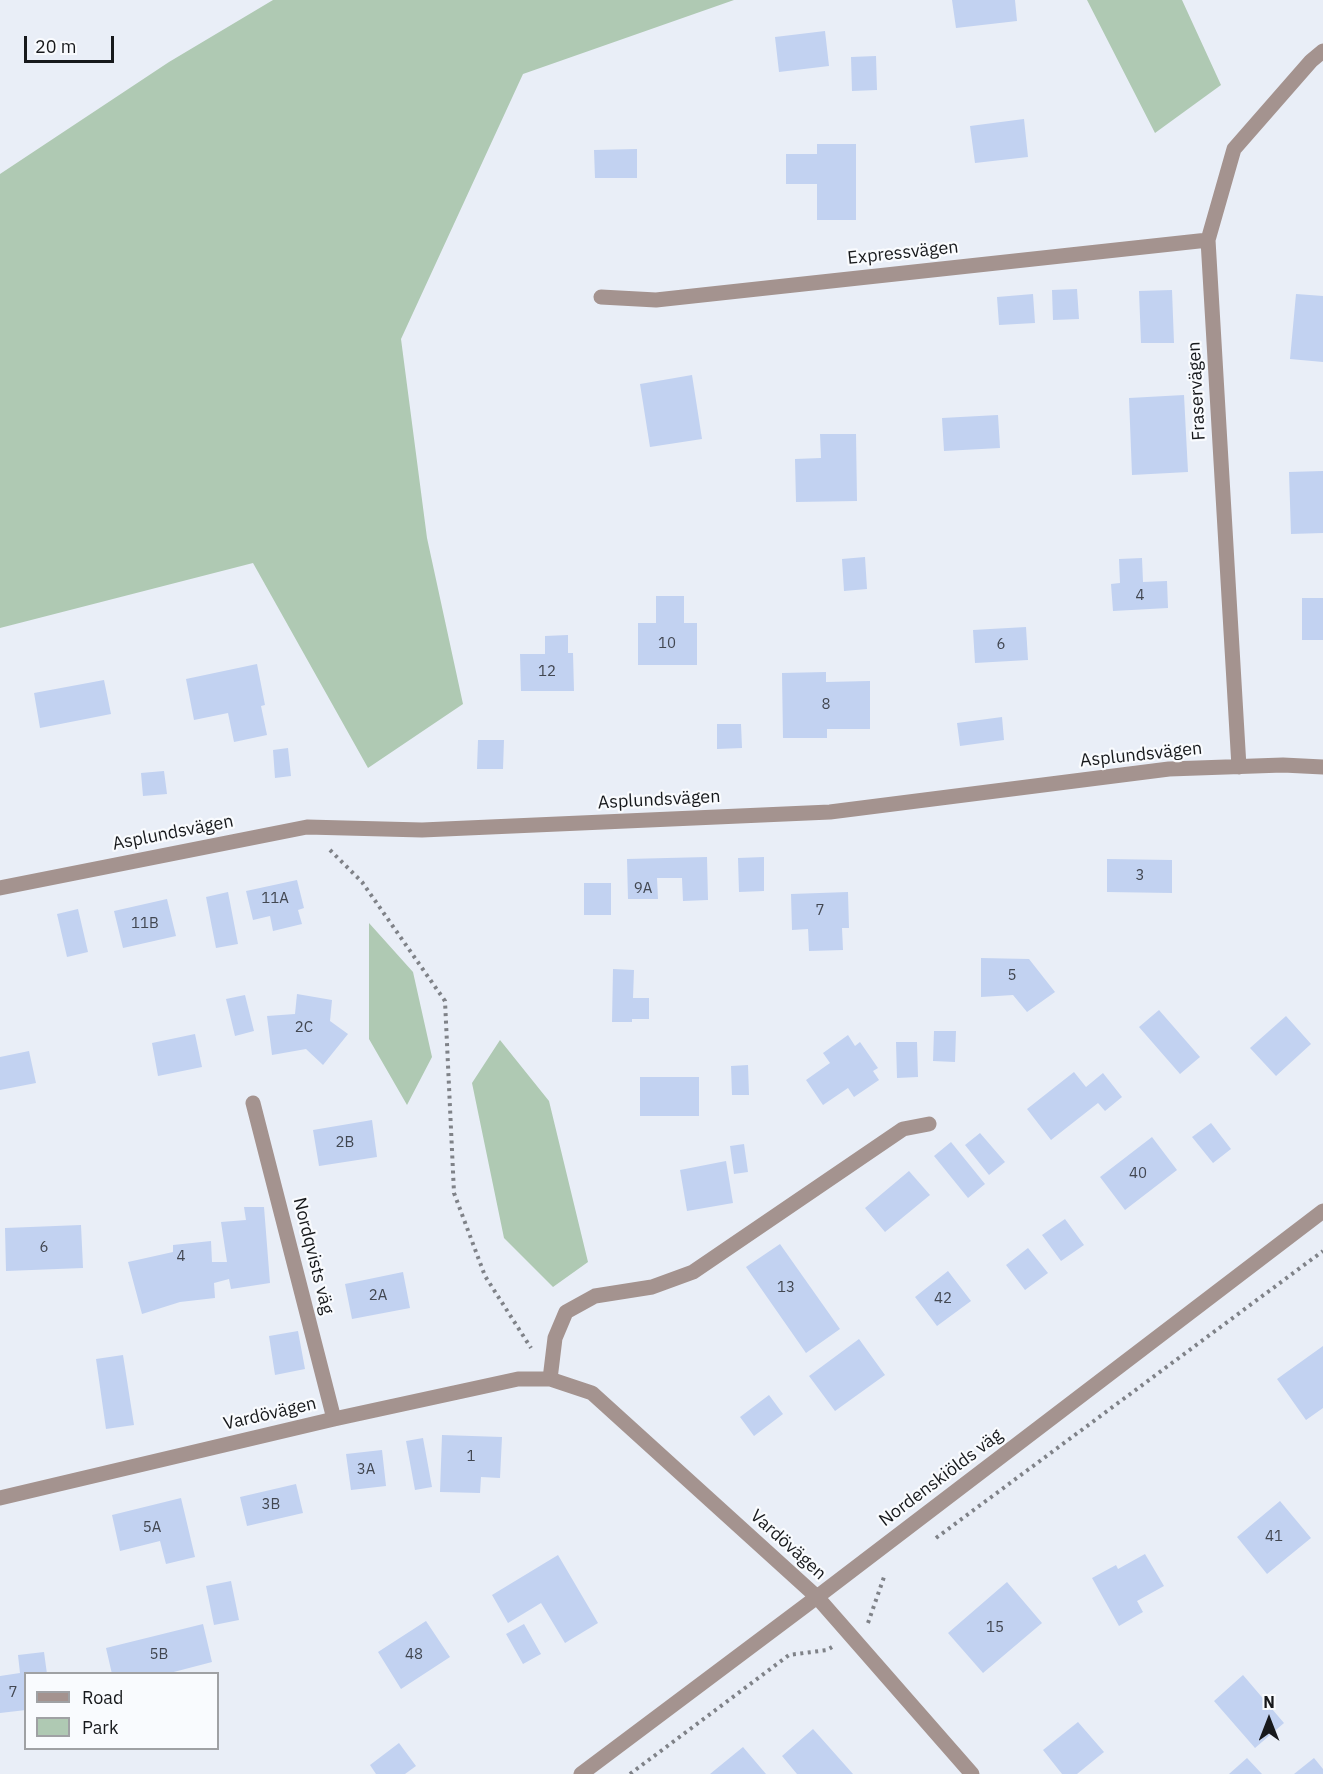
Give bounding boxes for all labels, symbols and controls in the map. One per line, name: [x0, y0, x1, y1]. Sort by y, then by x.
scale bar: [27, 24, 117, 62]
text: 20 m: [35, 35, 77, 58]
street label: Expressvägen: [846, 236, 960, 270]
street label: Fraservägen: [1184, 341, 1210, 441]
house number: 4: [1136, 587, 1144, 605]
house number: 10: [658, 635, 676, 653]
house number: 6: [997, 636, 1005, 654]
house number: 12: [538, 663, 556, 681]
house number: 8: [822, 696, 830, 714]
street label: Asplundsvägen: [1079, 738, 1203, 772]
street label: Asplundsvägen: [597, 786, 721, 814]
street label: Asplundsvägen: [111, 811, 235, 855]
house number: 3: [1136, 867, 1144, 885]
house number: 9A: [634, 880, 652, 898]
house number: 11A: [261, 890, 289, 908]
house number: 7: [816, 902, 824, 920]
house number: 11B: [131, 915, 159, 933]
house number: 5: [1008, 967, 1016, 985]
house number: 2C: [295, 1019, 313, 1037]
house number: 2B: [336, 1134, 354, 1152]
house number: 40: [1129, 1165, 1147, 1183]
street label: Nordqvists väg: [288, 1195, 338, 1317]
house number: 6: [40, 1239, 48, 1257]
house number: 4: [177, 1248, 185, 1266]
house number: 13: [777, 1279, 795, 1297]
house number: 2A: [369, 1287, 387, 1305]
house number: 42: [934, 1290, 952, 1308]
street label: Vardövägen: [221, 1393, 319, 1435]
street label: Nordenskiölds väg: [875, 1425, 1007, 1531]
house number: 1: [467, 1448, 475, 1466]
house number: 3A: [357, 1461, 375, 1479]
house number: 3B: [262, 1496, 280, 1514]
street label: Vardövägen: [746, 1505, 830, 1585]
house number: 5A: [143, 1519, 161, 1537]
house number: 41: [1265, 1528, 1283, 1546]
house number: 15: [986, 1619, 1004, 1637]
house number: 5B: [150, 1646, 168, 1664]
house number: 48: [405, 1646, 423, 1664]
legend: [24, 1672, 219, 1750]
house number: 7: [9, 1684, 17, 1702]
text: Road: [82, 1686, 123, 1709]
north arrow: [1239, 1690, 1299, 1750]
text: N: [1263, 1692, 1275, 1712]
text: Park: [82, 1716, 118, 1739]

